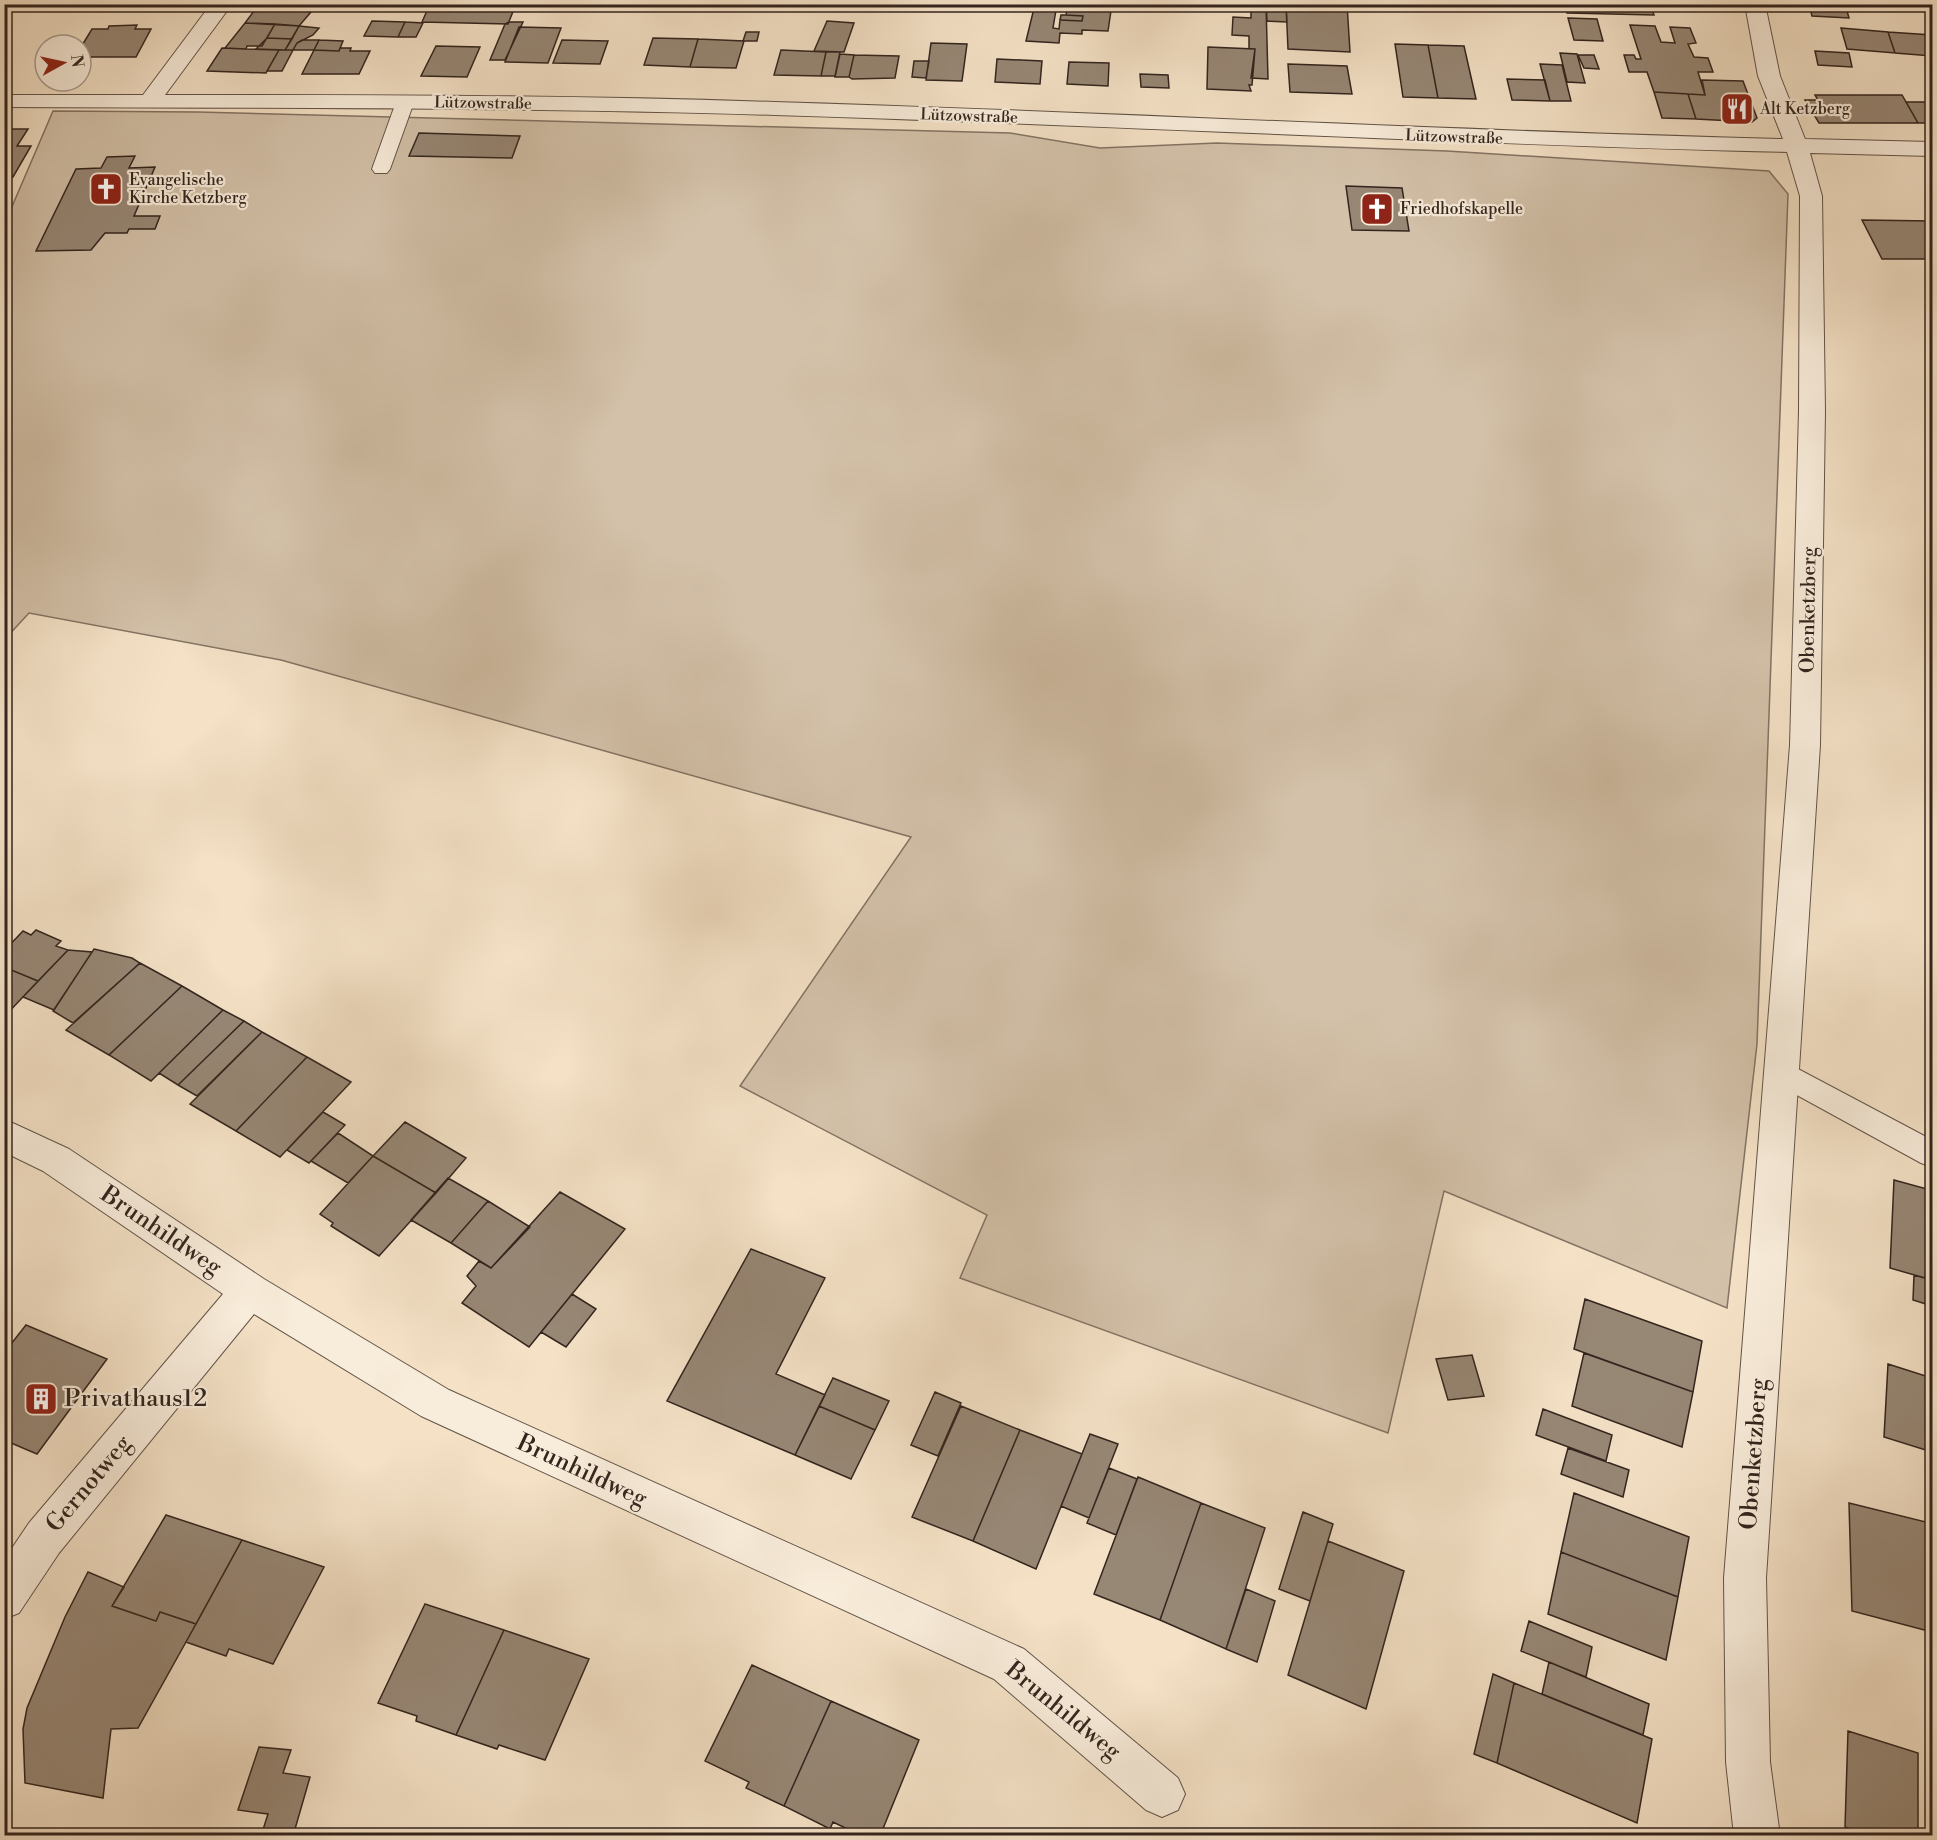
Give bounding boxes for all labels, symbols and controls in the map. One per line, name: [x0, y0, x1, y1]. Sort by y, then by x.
north arrow: [33, 33, 93, 93]
text: N: [66, 53, 88, 69]
restaurant icon: Alt Ketzberg: [1719, 91, 1755, 127]
street label: Lützowstraße: [434, 92, 532, 114]
place label: Alt Ketzberg: [1759, 99, 1851, 119]
street label: Lützowstraße: [920, 104, 1018, 128]
street label: Lützowstraße: [1405, 125, 1503, 149]
place label: Evangelische Kirche Ketzberg: [129, 170, 248, 208]
church icon: Evangelische Kirche Ketzberg: [88, 171, 124, 207]
church icon: Friedhofskapelle: [1359, 191, 1395, 227]
place label: Friedhofskapelle: [1400, 199, 1523, 219]
street label: Obenketzberg: [1795, 546, 1823, 673]
street label: Brunhildweg: [94, 1179, 228, 1283]
street label: Obenketzberg: [1734, 1377, 1774, 1531]
building icon: Privathaus12: [23, 1381, 59, 1417]
place label: Privathaus12: [64, 1384, 207, 1414]
street label: Brunhildweg: [511, 1427, 652, 1514]
street label: Gernotweg: [40, 1429, 139, 1539]
street label: Brunhildweg: [998, 1655, 1127, 1767]

